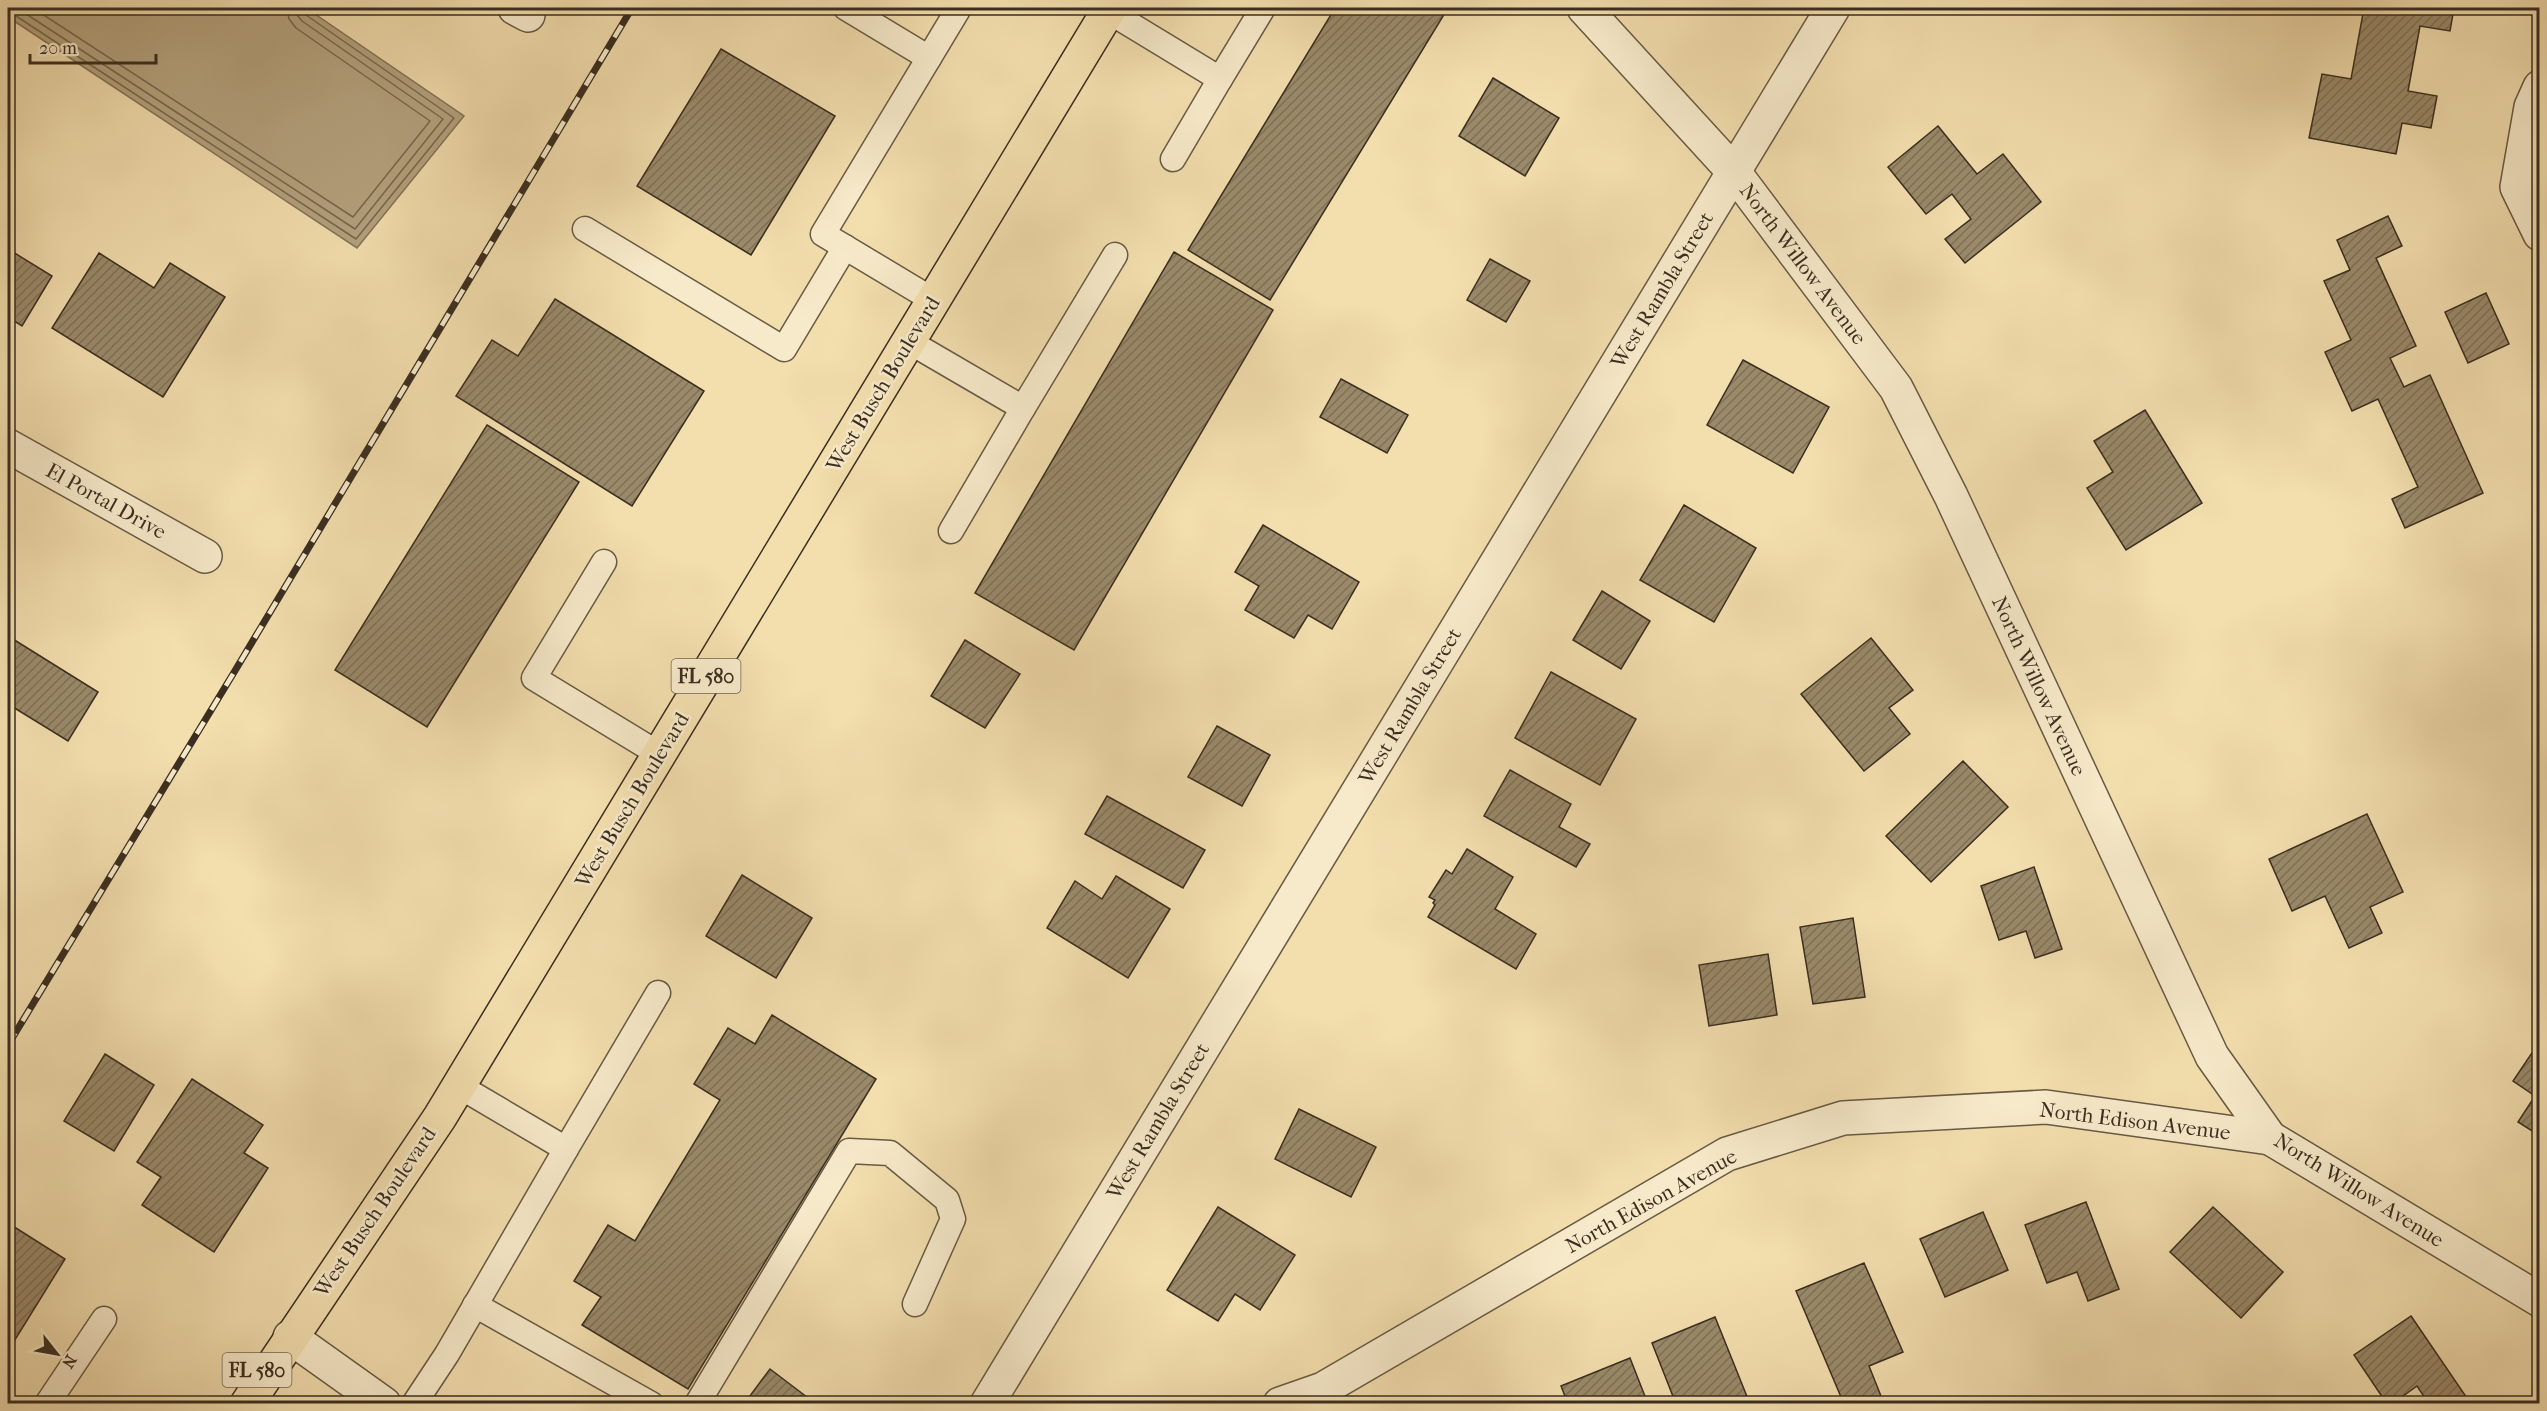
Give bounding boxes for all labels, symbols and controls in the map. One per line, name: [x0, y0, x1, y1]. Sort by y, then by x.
scale bar: [30, 27, 156, 65]
text: 20 m: [39, 38, 77, 59]
street label: North Willow Avenue: [1735, 179, 1871, 349]
street label: West Rambla Street: [1605, 207, 1718, 373]
street label: West Busch Boulevard: [821, 292, 945, 477]
street label: El Portal Drive: [42, 458, 170, 544]
street label: North Willow Avenue: [1987, 592, 2091, 780]
street label: West Rambla Street: [1353, 623, 1466, 789]
road number: FL 580: [672, 659, 740, 693]
street label: West Busch Boulevard: [570, 708, 694, 893]
street label: West Rambla Street: [1101, 1038, 1214, 1204]
street label: North Edison Avenue: [2038, 1097, 2232, 1145]
street label: West Busch Boulevard: [309, 1122, 441, 1302]
street label: North Willow Avenue: [2270, 1128, 2448, 1252]
street label: North Edison Avenue: [1561, 1144, 1741, 1258]
north arrow: [27, 1324, 87, 1384]
text: N: [58, 1351, 81, 1372]
road number: FL 580: [222, 1353, 292, 1387]

